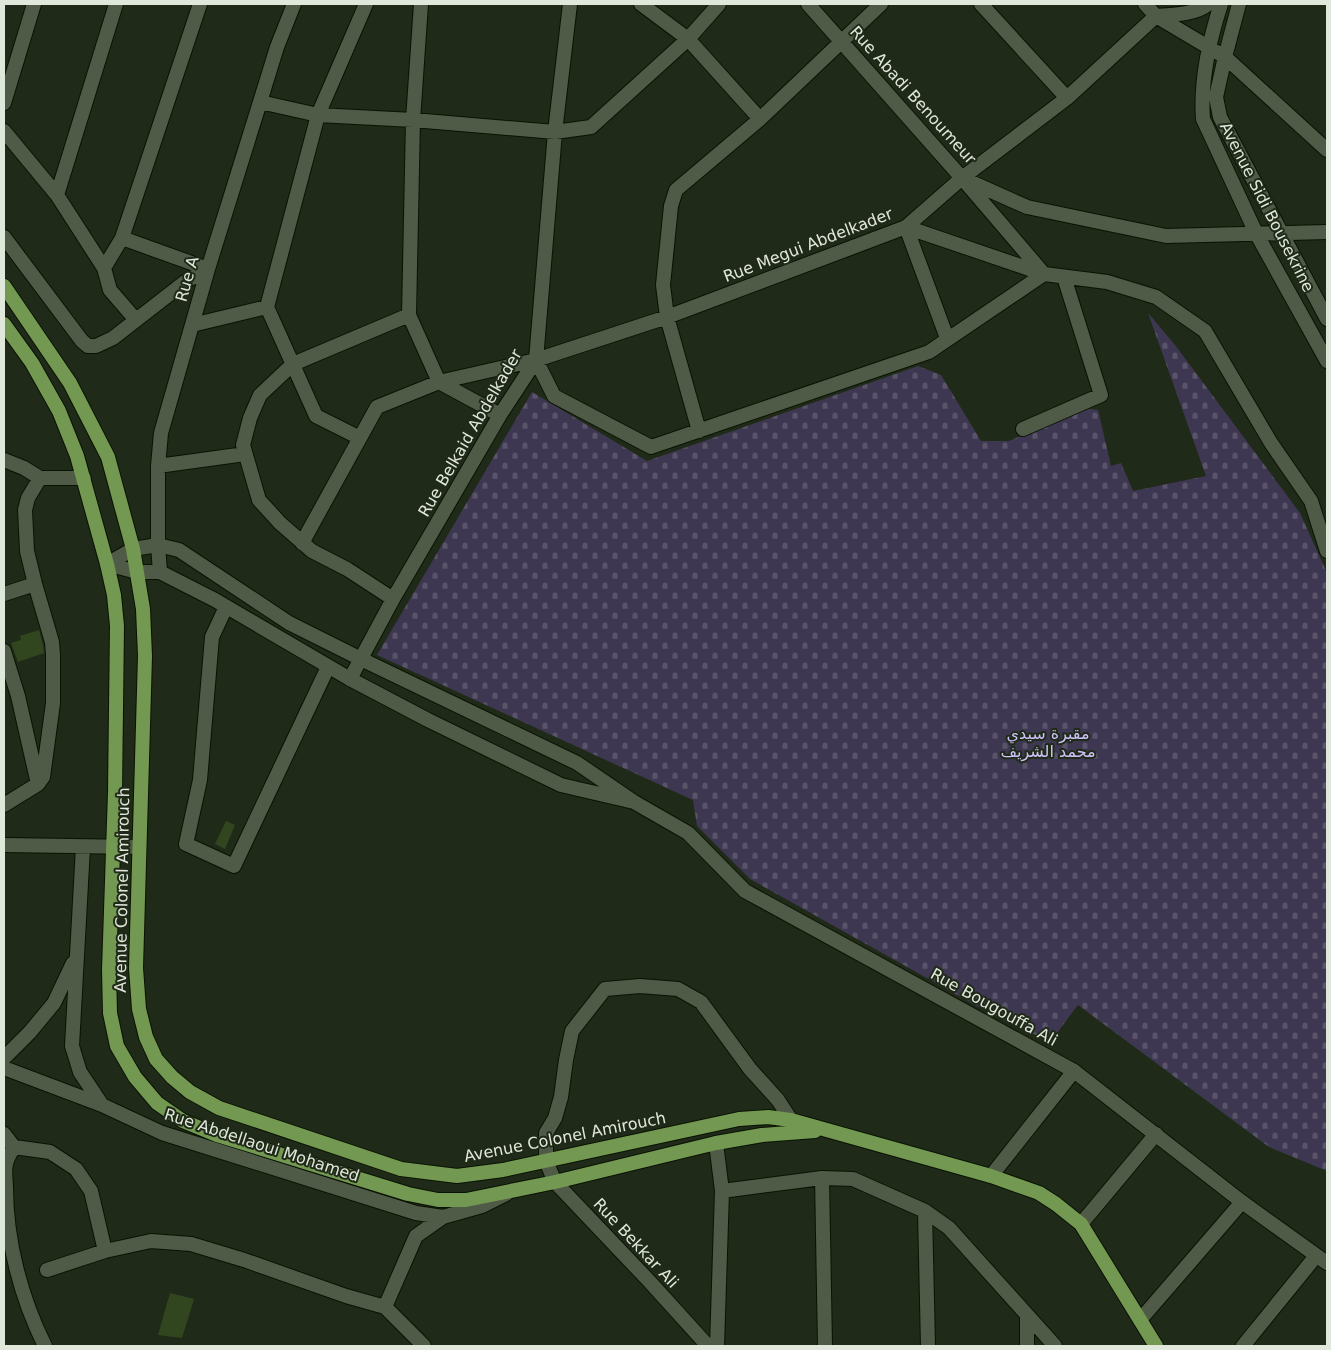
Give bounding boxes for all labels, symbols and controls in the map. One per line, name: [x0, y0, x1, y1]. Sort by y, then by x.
street label: Rue Abadi Benoumeur: [846, 22, 980, 168]
street label: Avenue Sidi Bousekrine: [1216, 119, 1318, 295]
street label: Rue Megui Abdelkader: [721, 204, 896, 286]
street label: Rue A: [171, 254, 203, 304]
street label: Rue Belkaid Abdelkader: [414, 346, 526, 520]
park label: مقبرة سيدي محمد الشريف: [1000, 724, 1096, 762]
street label: Avenue Colonel Amirouch: [111, 787, 133, 993]
street label: Rue Bougouffa Ali: [927, 964, 1061, 1050]
street label: Rue Abdellaoui Mohamed: [162, 1104, 362, 1186]
street label: Avenue Colonel Amirouch: [462, 1108, 668, 1166]
street label: Rue Bekkar Ali: [590, 1194, 682, 1292]

